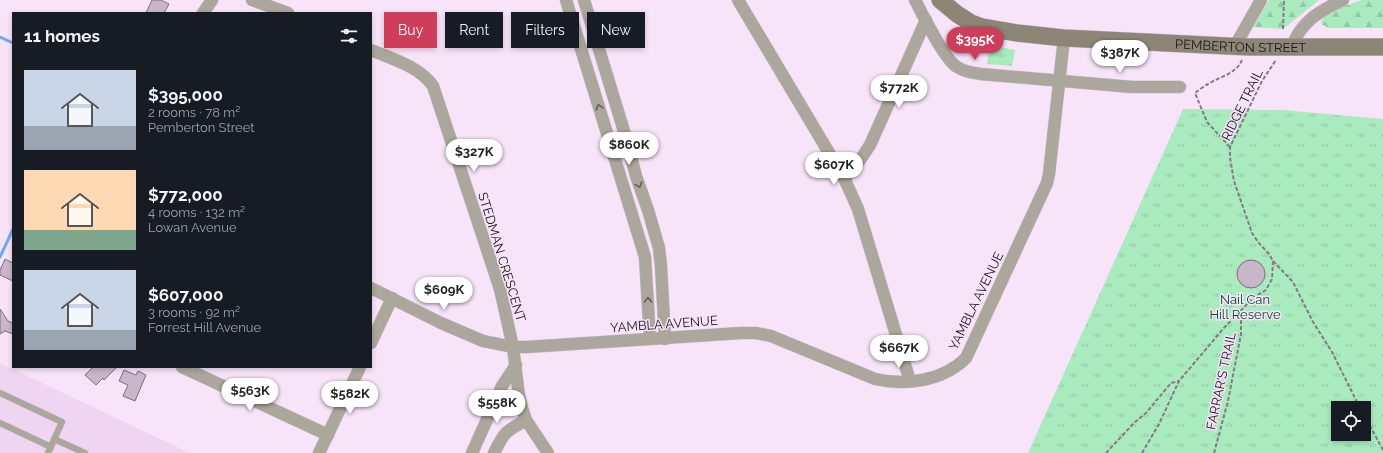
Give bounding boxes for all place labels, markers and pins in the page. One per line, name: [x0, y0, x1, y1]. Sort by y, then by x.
pin: $395K: [947, 27, 1003, 61]
pin: $387K: [1092, 40, 1148, 74]
pin: $772K: [871, 75, 927, 109]
pin: $860K: [601, 132, 657, 166]
pin: $327K: [446, 139, 502, 173]
pin: $607K: [806, 152, 862, 186]
pin: $609K: [416, 277, 472, 311]
pin: $667K: [871, 335, 927, 369]
pin: $563K: [222, 378, 278, 412]
pin: $582K: [322, 381, 378, 415]
pin: $558K: [469, 390, 525, 424]

